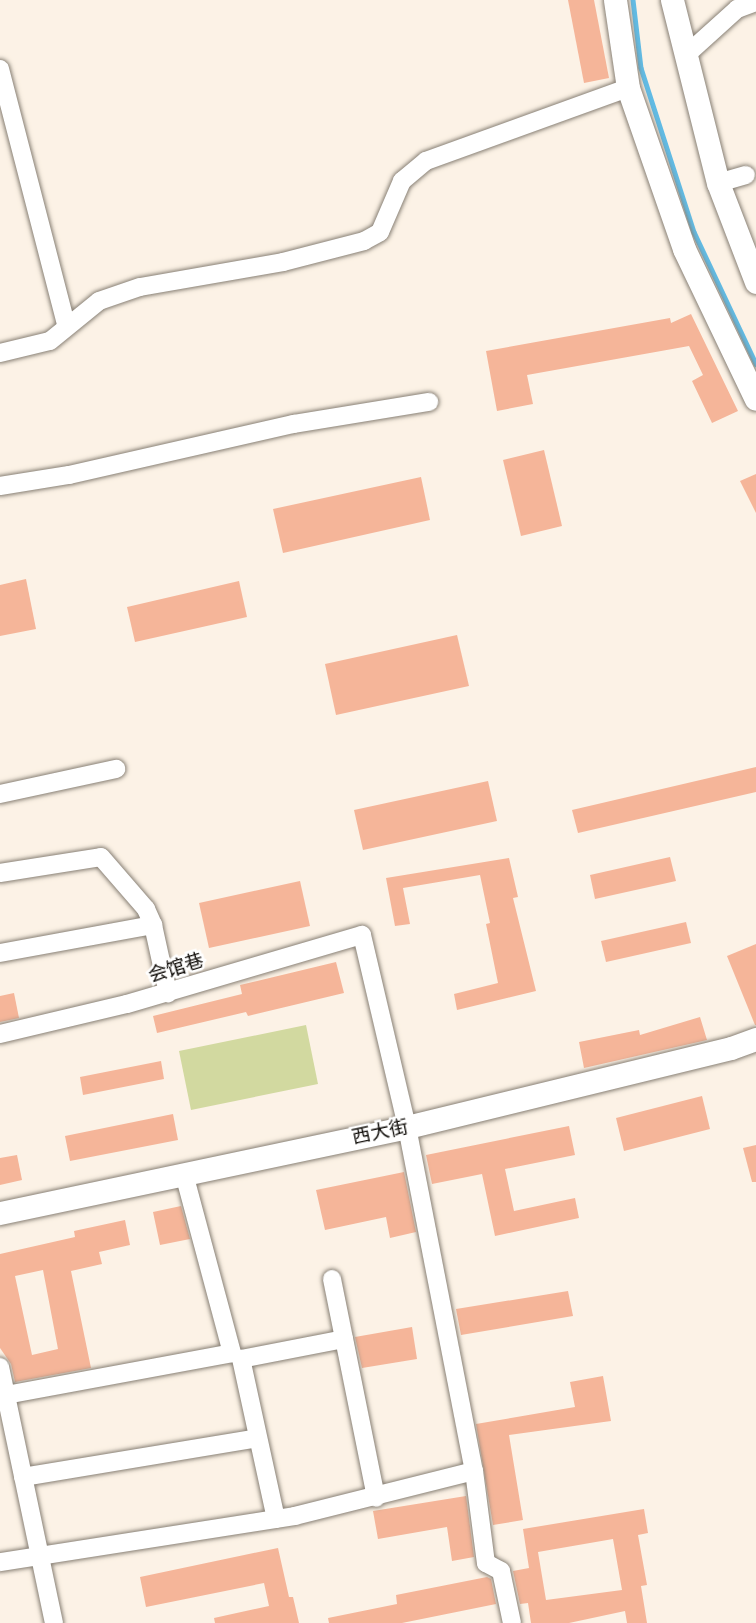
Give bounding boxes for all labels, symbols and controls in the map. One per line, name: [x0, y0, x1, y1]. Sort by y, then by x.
street label: 会馆巷: [145, 949, 207, 987]
street label: 西大街: [350, 1115, 410, 1149]

